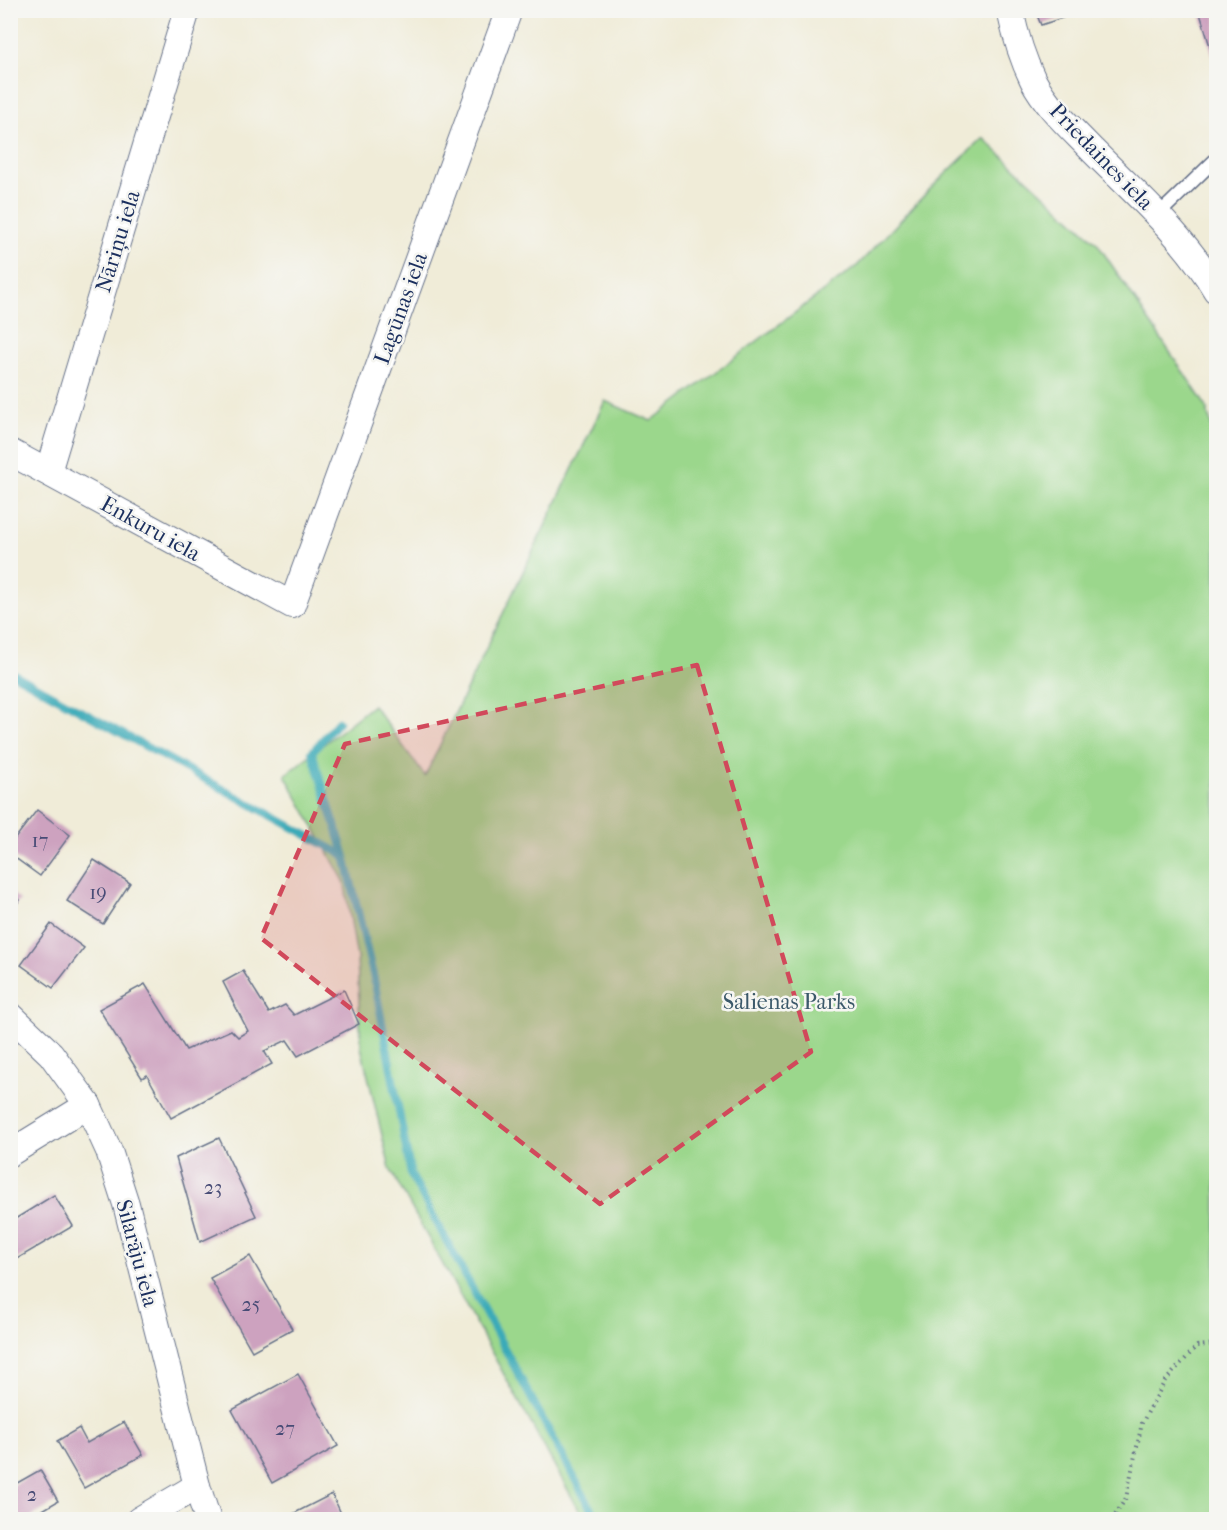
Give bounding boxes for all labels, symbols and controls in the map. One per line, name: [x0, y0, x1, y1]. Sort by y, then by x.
street label: Priedaines iela: [1044, 98, 1159, 216]
street label: Nāriņu iela: [90, 186, 146, 295]
street label: Lagūnas iela: [369, 248, 433, 368]
street label: Enkuru iela: [96, 491, 206, 567]
house number: 17: [32, 829, 49, 852]
house number: 19: [89, 881, 107, 904]
park label: Salienas Parks: [723, 989, 855, 1015]
house number: 23: [204, 1176, 222, 1199]
street label: Silarāju iela: [110, 1197, 164, 1310]
house number: 25: [242, 1293, 260, 1316]
house number: 27: [275, 1417, 295, 1440]
house number: 2: [27, 1483, 37, 1506]

